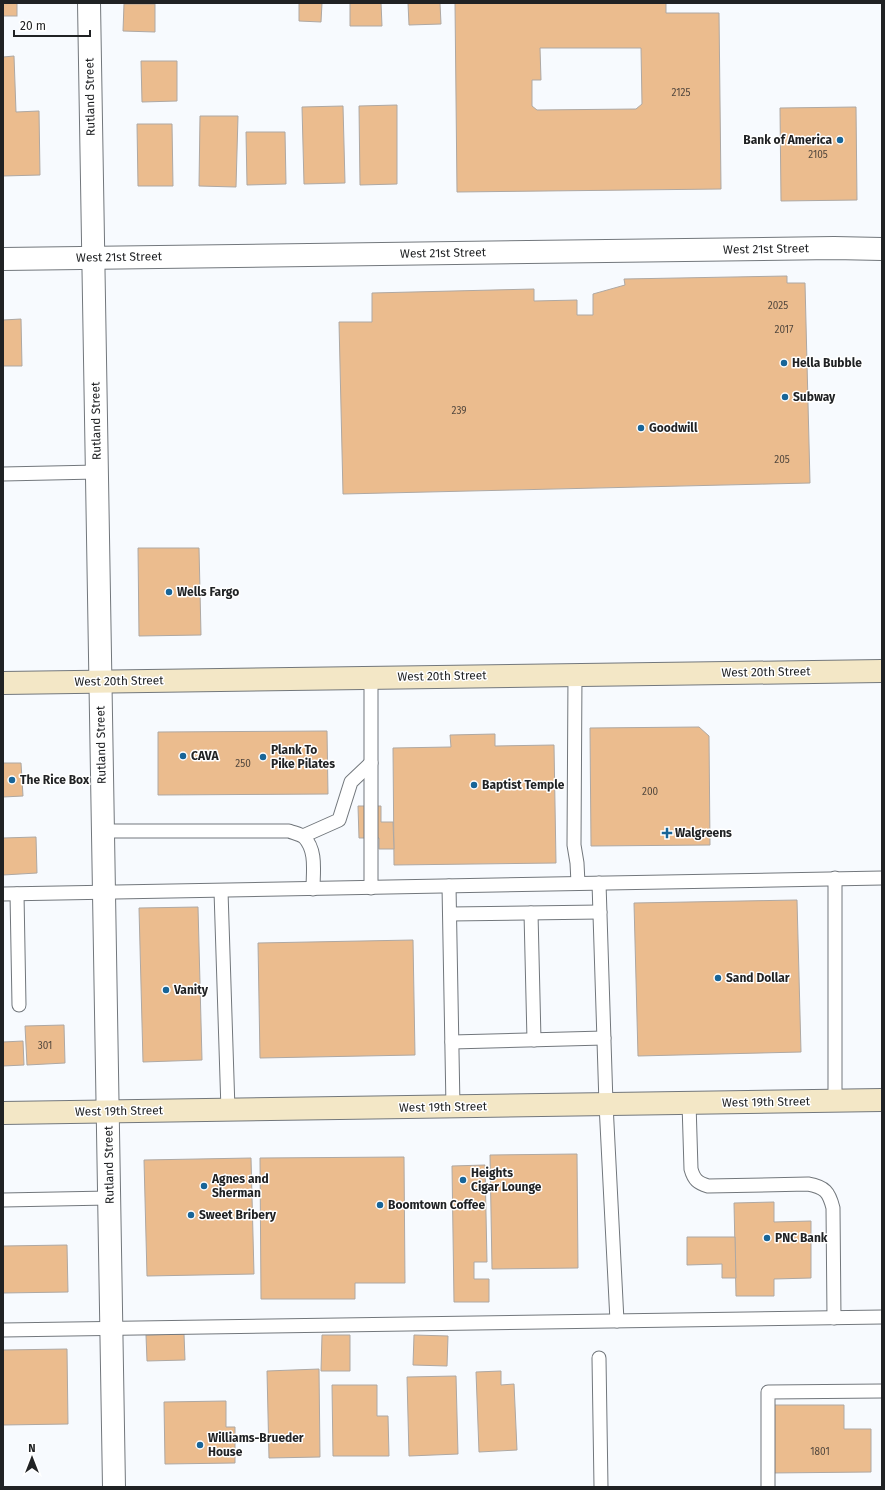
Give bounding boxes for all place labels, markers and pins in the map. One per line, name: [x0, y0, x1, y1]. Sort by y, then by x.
place label: Bank of America: [743, 133, 832, 147]
marker: Bank of America: [835, 135, 845, 145]
place label: Hella Bubble: [792, 356, 862, 370]
marker: Hella Bubble: [779, 358, 789, 368]
place label: Subway: [793, 390, 836, 404]
marker: Subway: [780, 392, 790, 402]
place label: Goodwill: [649, 421, 698, 435]
marker: Goodwill: [636, 423, 646, 433]
place label: Wells Fargo: [177, 585, 239, 599]
marker: Wells Fargo: [164, 587, 174, 597]
place label: Plank To Pike Pilates: [271, 743, 335, 771]
place label: CAVA: [191, 749, 219, 763]
marker: CAVA: [178, 751, 188, 761]
marker: Plank To Pike Pilates: [258, 752, 268, 762]
place label: The Rice Box: [20, 773, 90, 787]
marker: The Rice Box: [7, 775, 17, 785]
place label: Baptist Temple: [482, 778, 565, 792]
marker: Baptist Temple: [469, 780, 479, 790]
place label: Walgreens: [675, 826, 732, 840]
marker: Walgreens: [662, 828, 672, 838]
place label: Sand Dollar: [726, 971, 790, 985]
marker: Sand Dollar: [713, 973, 723, 983]
place label: Vanity: [173, 983, 209, 997]
marker: Vanity: [161, 985, 171, 995]
place label: Heights Cigar Lounge: [471, 1166, 542, 1194]
place label: Agnes and Sherman: [211, 1172, 269, 1200]
marker: Heights Cigar Lounge: [458, 1175, 468, 1185]
marker: Agnes and Sherman: [199, 1181, 209, 1191]
place label: Boomtown Coffee: [388, 1198, 485, 1212]
marker: Boomtown Coffee: [375, 1200, 385, 1210]
place label: Sweet Bribery: [199, 1208, 277, 1222]
marker: Sweet Bribery: [186, 1210, 196, 1220]
place label: PNC Bank: [775, 1231, 828, 1245]
marker: PNC Bank: [762, 1233, 772, 1243]
place label: Williams-Brueder House: [208, 1431, 304, 1459]
marker: Williams-Brueder House: [195, 1440, 205, 1450]

